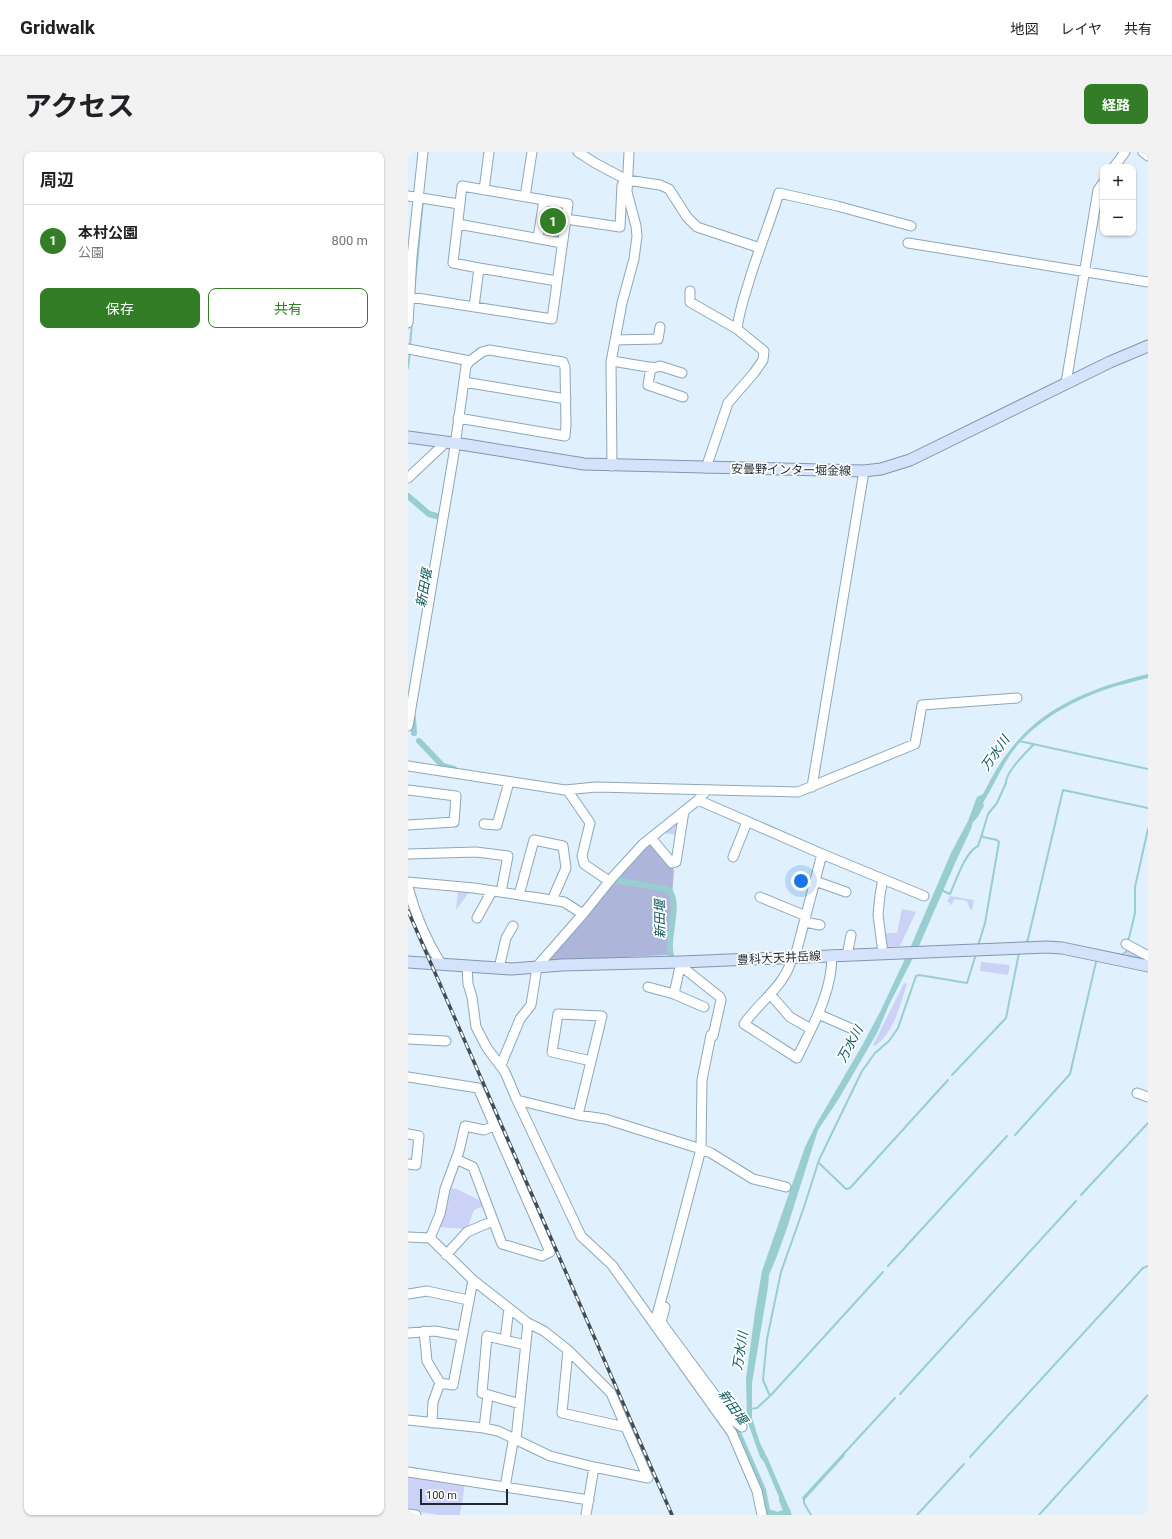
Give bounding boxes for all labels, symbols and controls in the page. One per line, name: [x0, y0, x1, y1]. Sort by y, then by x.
text: Gridwalk: [20, 16, 95, 39]
text: 地図: [1010, 21, 1038, 37]
text: レイヤ: [1060, 21, 1102, 37]
text: 共有: [1124, 21, 1152, 37]
button: 経路: [1084, 84, 1148, 124]
text: アクセス: [24, 90, 135, 123]
map controls: [1100, 164, 1136, 236]
button: +: [1100, 164, 1136, 200]
text: 周辺: [40, 170, 74, 190]
button: −: [1100, 200, 1136, 236]
pin: 1: [540, 206, 566, 236]
text: 本村公園: [78, 224, 138, 242]
text: 1: [49, 233, 57, 248]
text: 800 m: [331, 233, 368, 248]
text: 公園: [78, 245, 104, 260]
button: 保存: [40, 288, 200, 328]
button: 共有: [208, 288, 368, 328]
street label: 安曇野インター堀金線: [731, 462, 851, 478]
water label: 新田堰: [413, 566, 435, 609]
water label: 万水川: [978, 731, 1013, 773]
your location: [791, 871, 811, 891]
water label: 新田堰: [652, 897, 668, 939]
street label: 豊科大天井岳線: [737, 949, 821, 967]
water label: 万水川: [834, 1022, 867, 1065]
water label: 万水川: [730, 1329, 751, 1371]
water label: 新田堰: [715, 1387, 752, 1429]
scale bar: [420, 1487, 508, 1506]
text: 100 m: [426, 1489, 457, 1502]

